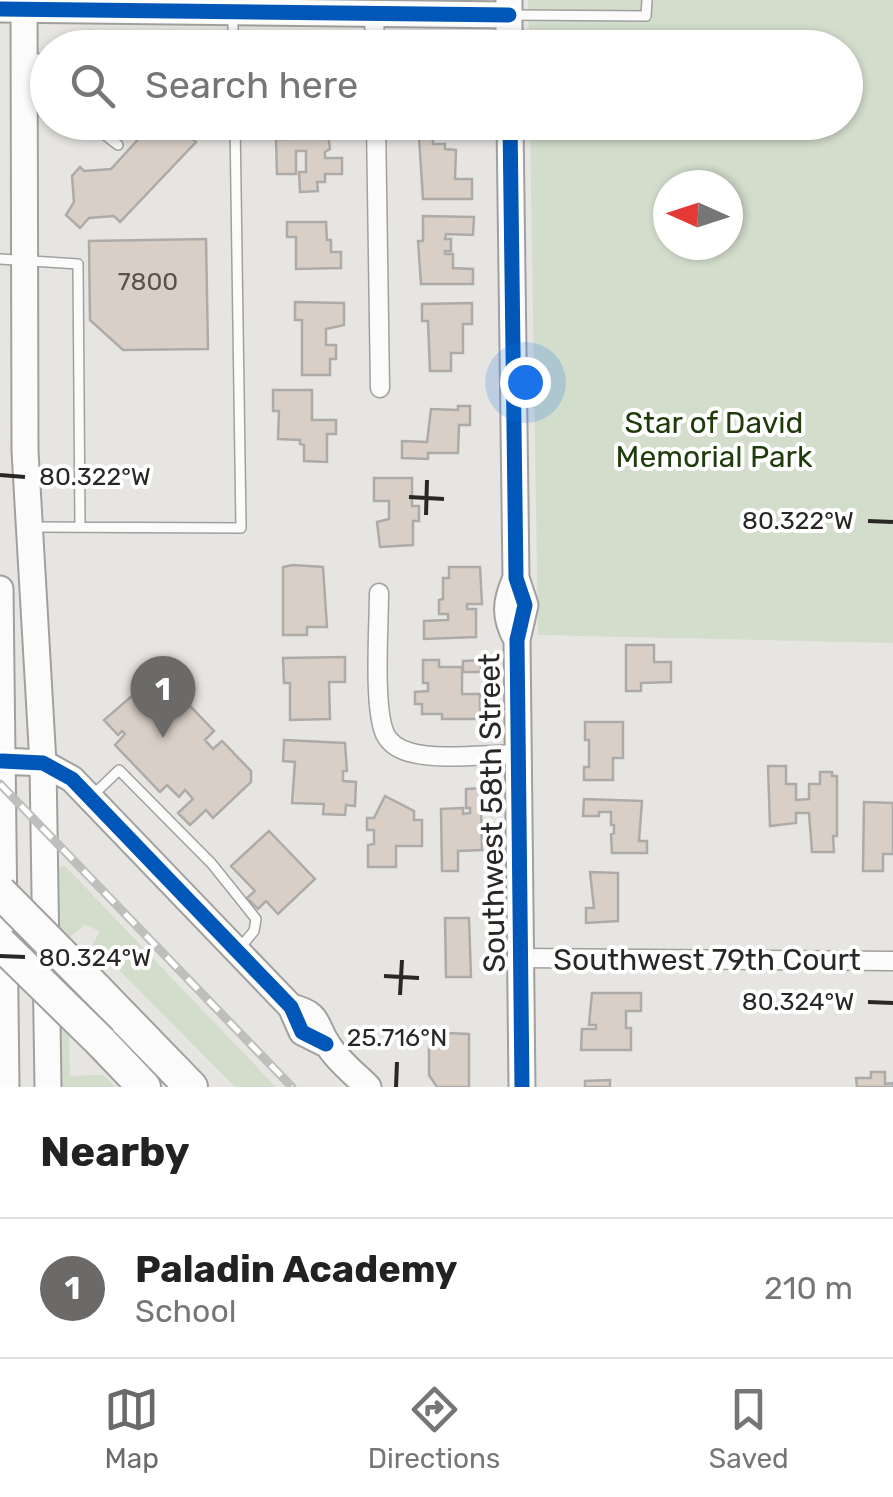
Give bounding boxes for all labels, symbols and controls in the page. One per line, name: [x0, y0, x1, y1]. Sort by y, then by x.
search box: [30, 30, 863, 140]
icon: search: [65, 58, 120, 113]
text: Search here: [145, 62, 358, 108]
north arrow: [653, 170, 743, 260]
house number: 7800: [118, 267, 178, 296]
your location: [500, 357, 551, 408]
park label: Star of David Memorial Park: [616, 405, 813, 475]
text: 80.322°W: [39, 462, 151, 491]
text: 80.322°W: [742, 506, 854, 535]
street label: Southwest 58th Street: [471, 653, 513, 973]
pin: 1: [130, 656, 196, 738]
street label: Southwest 79th Court: [553, 942, 861, 978]
text: 80.324°W: [39, 943, 151, 972]
text: 80.324°W: [742, 987, 854, 1016]
text: 25.716°N: [347, 1023, 447, 1052]
text: Nearby: [40, 1127, 190, 1177]
text: Paladin Academy: [135, 1246, 458, 1292]
text: 1: [65, 1269, 80, 1307]
text: 210 m: [764, 1269, 853, 1307]
text: School: [135, 1292, 237, 1330]
tab: Map: [104, 1382, 159, 1475]
tab: Directions: [368, 1382, 500, 1475]
tab: Saved: [709, 1382, 789, 1475]

